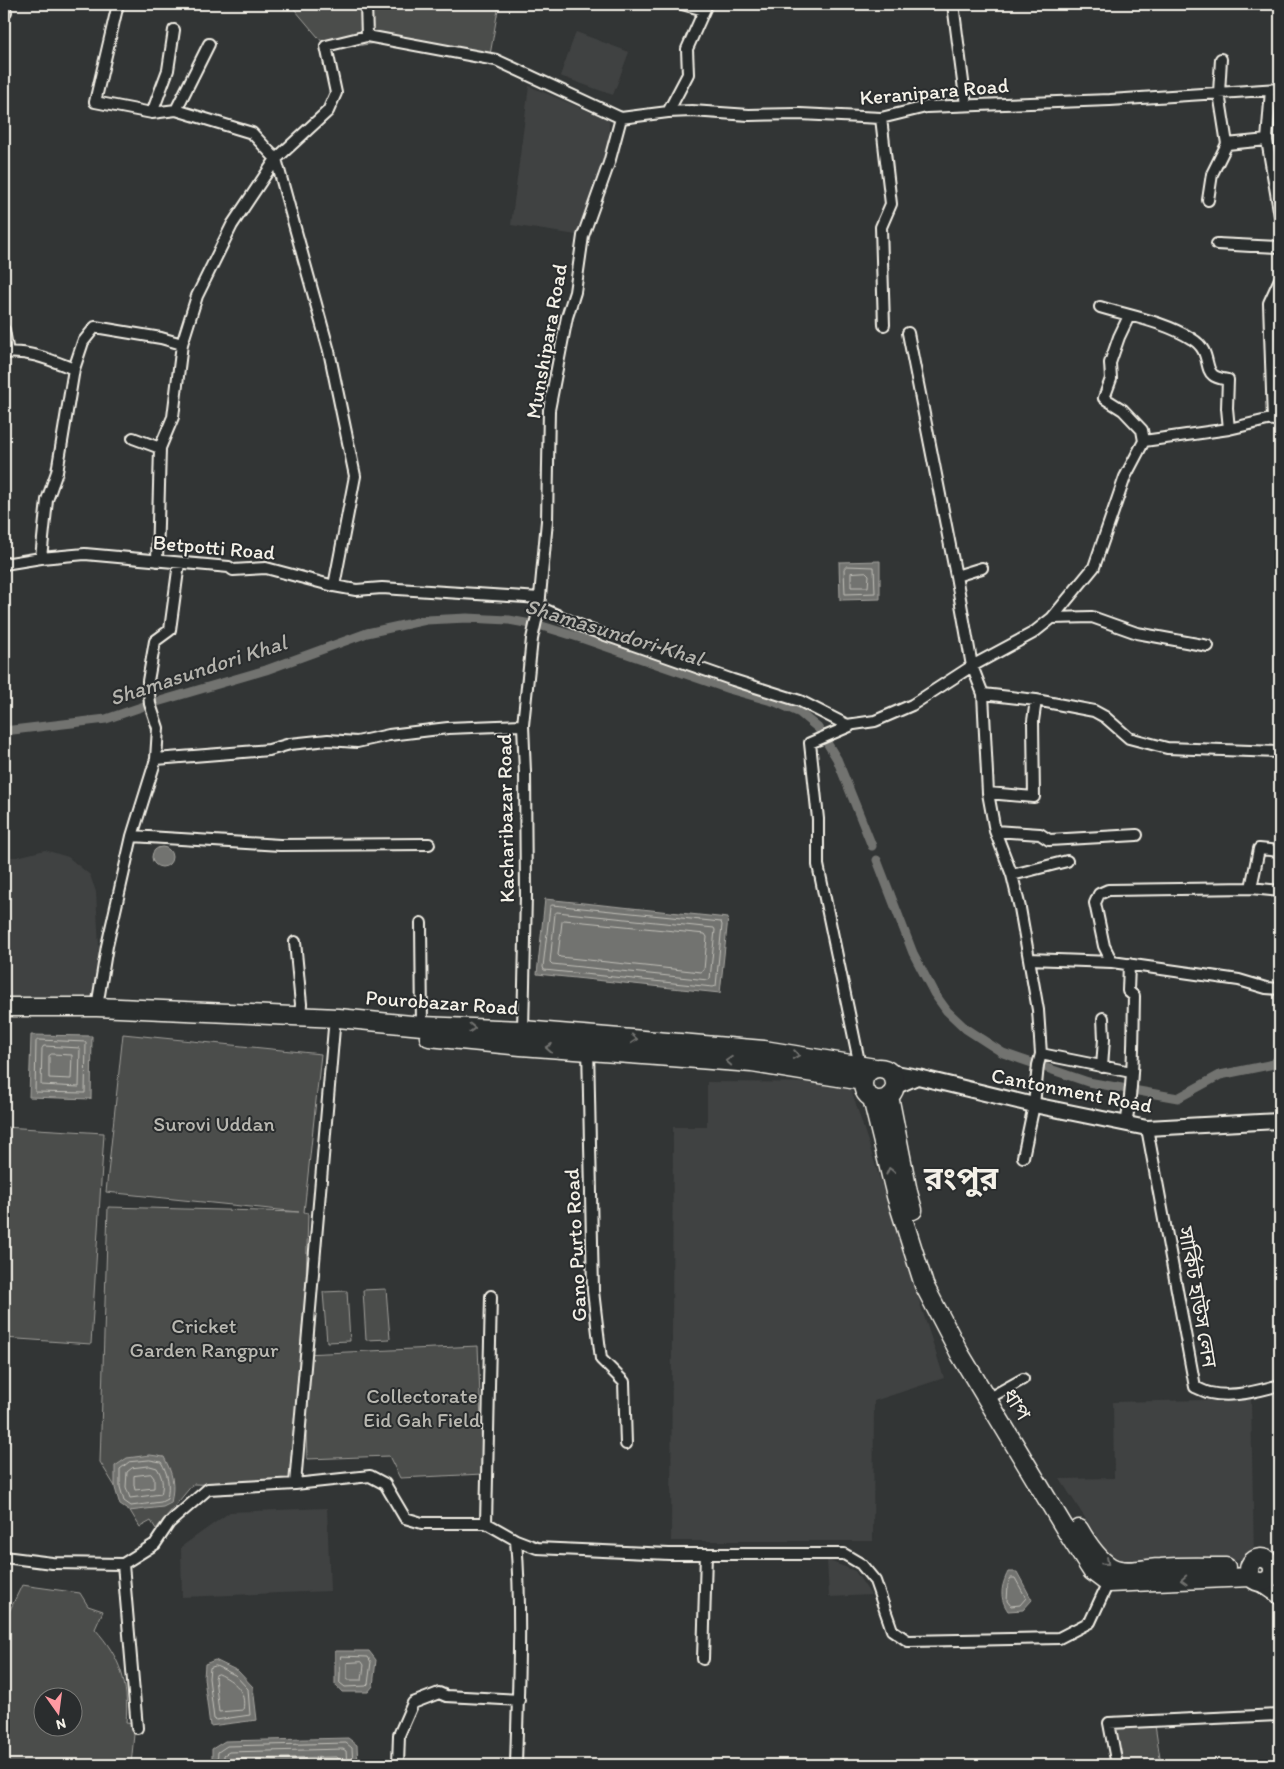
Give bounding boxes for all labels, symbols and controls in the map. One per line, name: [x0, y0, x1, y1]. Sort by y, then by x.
street label: Keranipara Road: [858, 72, 1010, 110]
street label: Munshipara Road: [520, 261, 572, 421]
street label: Betpotti Road: [152, 529, 277, 565]
water label: Shamasundori Khal: [522, 592, 708, 672]
water label: Shamasundori Khal: [106, 628, 292, 711]
street label: Kacharibazar Road: [491, 733, 519, 903]
street label: Pourobazar Road: [365, 984, 519, 1020]
one-way arrow: [468, 1023, 476, 1033]
one-way arrow: [630, 1033, 638, 1044]
one-way arrow: [545, 1043, 553, 1054]
one-way arrow: [791, 1050, 800, 1060]
one-way arrow: [724, 1056, 732, 1067]
street label: Cantonment Road: [989, 1062, 1155, 1118]
park label: Surovi Uddan: [153, 1111, 275, 1136]
district label: রংপুর: [923, 1160, 998, 1197]
street label: Gano Purto Road: [558, 1167, 592, 1322]
one-way arrow: [885, 1167, 896, 1176]
street label: সার্কিট হাউস লেন: [1173, 1224, 1223, 1370]
park label: Cricket Garden Rangpur: [130, 1313, 279, 1362]
park label: Collectorate Eid Gah Field: [363, 1383, 481, 1432]
street label: ধাপ: [998, 1383, 1037, 1425]
one-way arrow: [1101, 1556, 1110, 1565]
one-way arrow: [1180, 1575, 1188, 1586]
north arrow: [32, 1686, 82, 1736]
text: N: [54, 1715, 68, 1734]

